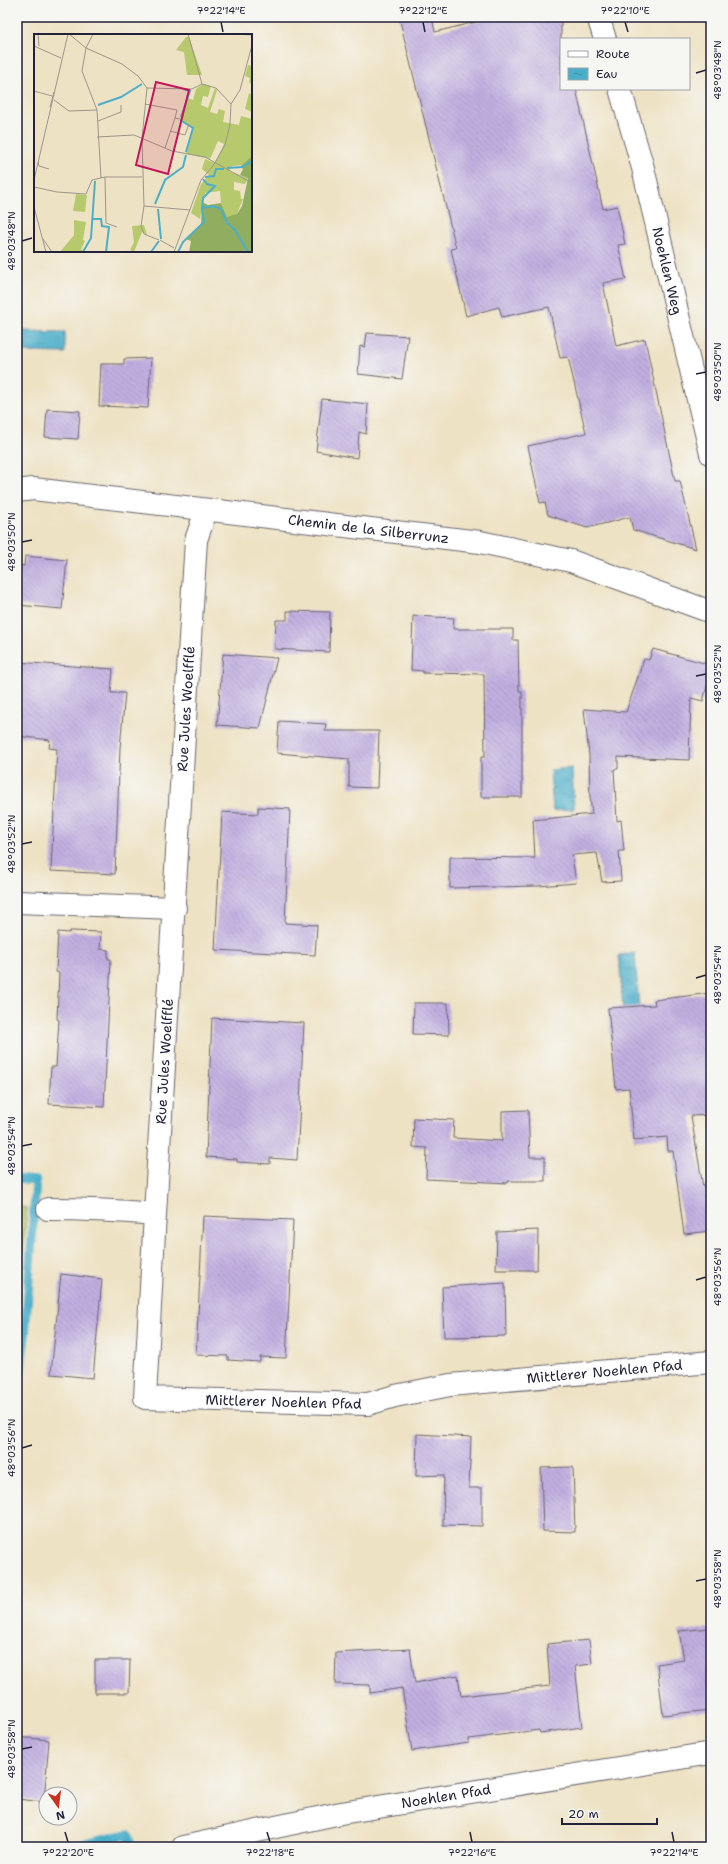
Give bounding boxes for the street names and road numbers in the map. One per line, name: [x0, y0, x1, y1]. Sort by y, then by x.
street label: Noehlen Weg: [648, 225, 687, 317]
street label: Chemin de la Silberrunz: [287, 510, 450, 547]
street label: Rue Jules Woelfflé: [173, 645, 199, 772]
street label: Rue Jules Woelfflé: [151, 998, 177, 1125]
street label: Mittlerer Noehlen Pfad: [526, 1356, 683, 1387]
street label: Mittlerer Noehlen Pfad: [205, 1391, 362, 1413]
street label: Noehlen Pfad: [400, 1780, 492, 1812]

